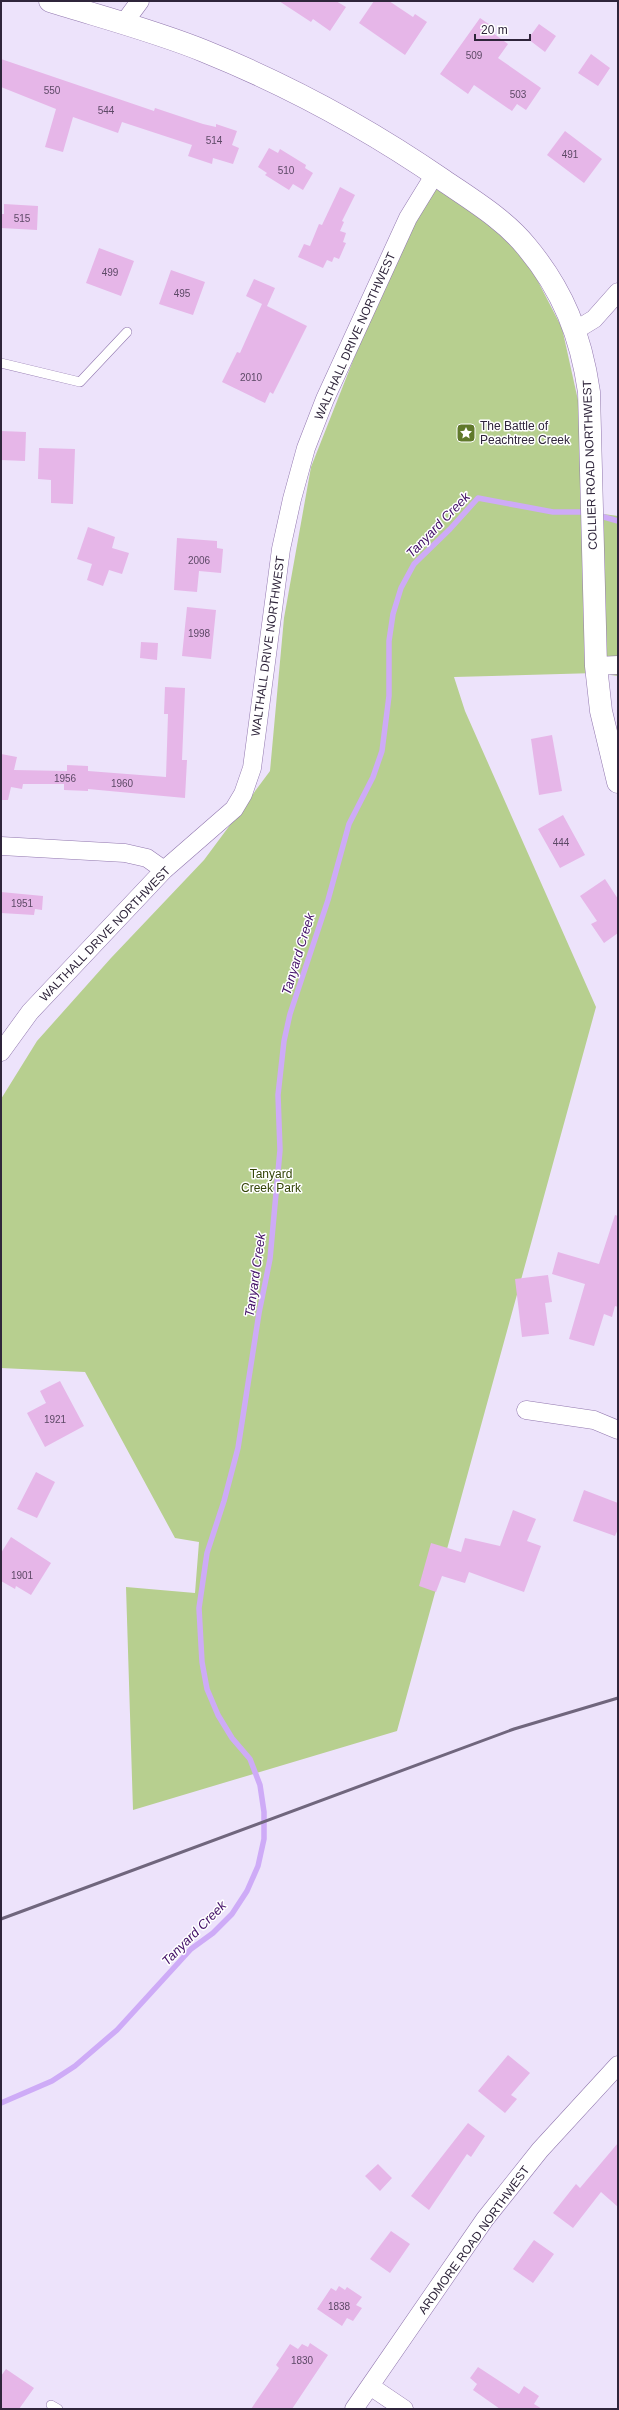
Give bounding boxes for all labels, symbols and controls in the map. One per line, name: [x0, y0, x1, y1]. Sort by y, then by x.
scale bar: [475, 16, 530, 42]
text: 20 m: [481, 23, 508, 37]
house number: 509: [466, 50, 483, 61]
house number: 550: [44, 85, 61, 96]
house number: 503: [510, 89, 527, 100]
house number: 544: [98, 105, 115, 116]
house number: 514: [206, 135, 223, 146]
house number: 491: [562, 149, 579, 160]
house number: 510: [278, 165, 295, 176]
house number: 515: [14, 213, 31, 224]
street label: WALTHALL DRIVE NORTHWEST: [312, 249, 399, 422]
house number: 499: [102, 267, 119, 278]
house number: 495: [174, 288, 191, 299]
house number: 2010: [240, 372, 263, 383]
street label: COLLIER ROAD NORTHWEST: [580, 379, 600, 550]
place label: The Battle of Peachtree Creek: [480, 419, 571, 447]
place icon: The Battle of Peachtree Creek: [455, 422, 477, 444]
water label: Tanyard Creek: [403, 488, 474, 561]
street label: WALTHALL DRIVE NORTHWEST: [248, 554, 288, 737]
house number: 2006: [188, 555, 211, 566]
house number: 1998: [188, 628, 211, 639]
house number: 1956: [54, 773, 77, 784]
house number: 1960: [111, 778, 134, 789]
house number: 444: [553, 837, 570, 848]
street label: WALTHALL DRIVE NORTHWEST: [37, 863, 174, 1004]
house number: 1951: [11, 898, 34, 909]
water label: Tanyard Creek: [278, 910, 318, 997]
park label: Tanyard Creek Park: [241, 1167, 302, 1195]
water label: Tanyard Creek: [242, 1230, 269, 1318]
house number: 1921: [44, 1414, 67, 1425]
house number: 1901: [11, 1570, 34, 1581]
water label: Tanyard Creek: [159, 1897, 230, 1968]
street label: ARDMORE ROAD NORTHWEST: [415, 2163, 533, 2317]
house number: 1838: [328, 2301, 351, 2312]
house number: 1830: [291, 2355, 314, 2366]

